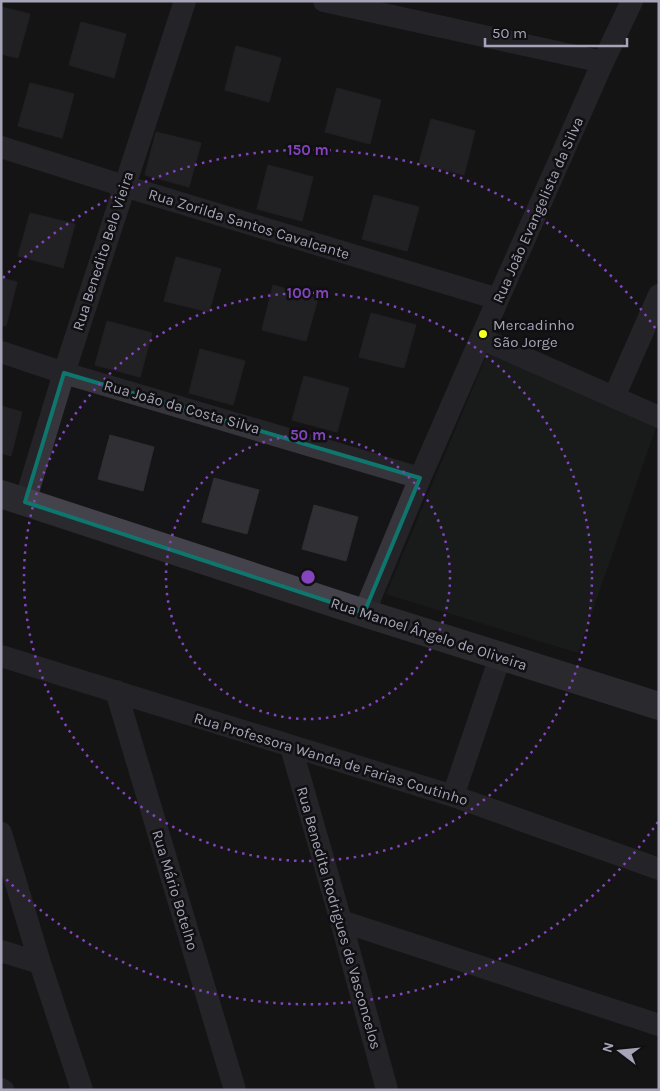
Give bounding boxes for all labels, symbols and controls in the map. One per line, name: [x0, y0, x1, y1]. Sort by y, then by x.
scale bar: [485, 15, 628, 47]
text: 50 m: [492, 24, 527, 42]
street label: Rua João Evangelista da Silva: [489, 114, 587, 306]
text: 150 m: [287, 141, 329, 159]
street label: Rua Benedito Belo Vieira: [69, 169, 137, 333]
street label: Rua Zorilda Santos Cavalcante: [146, 185, 352, 263]
text: 100 m: [287, 284, 329, 302]
place label: Mercadinho São Jorge: [493, 316, 575, 351]
marker: Mercadinho São Jorge: [477, 328, 489, 340]
street label: Rua João da Costa Silva: [102, 376, 262, 438]
text: 50 m: [290, 426, 326, 444]
centre of rings: [299, 568, 317, 586]
street label: Rua Manoel Ângelo de Oliveira: [329, 594, 529, 674]
street label: Rua Professora Wanda de Farias Coutinho: [192, 709, 470, 809]
street label: Rua Benedita Rodrigues de Vasconcelos: [293, 785, 385, 1051]
street label: Rua Mário Botelho: [148, 828, 202, 952]
north arrow: [595, 1026, 645, 1076]
text: N: [598, 1040, 618, 1055]

